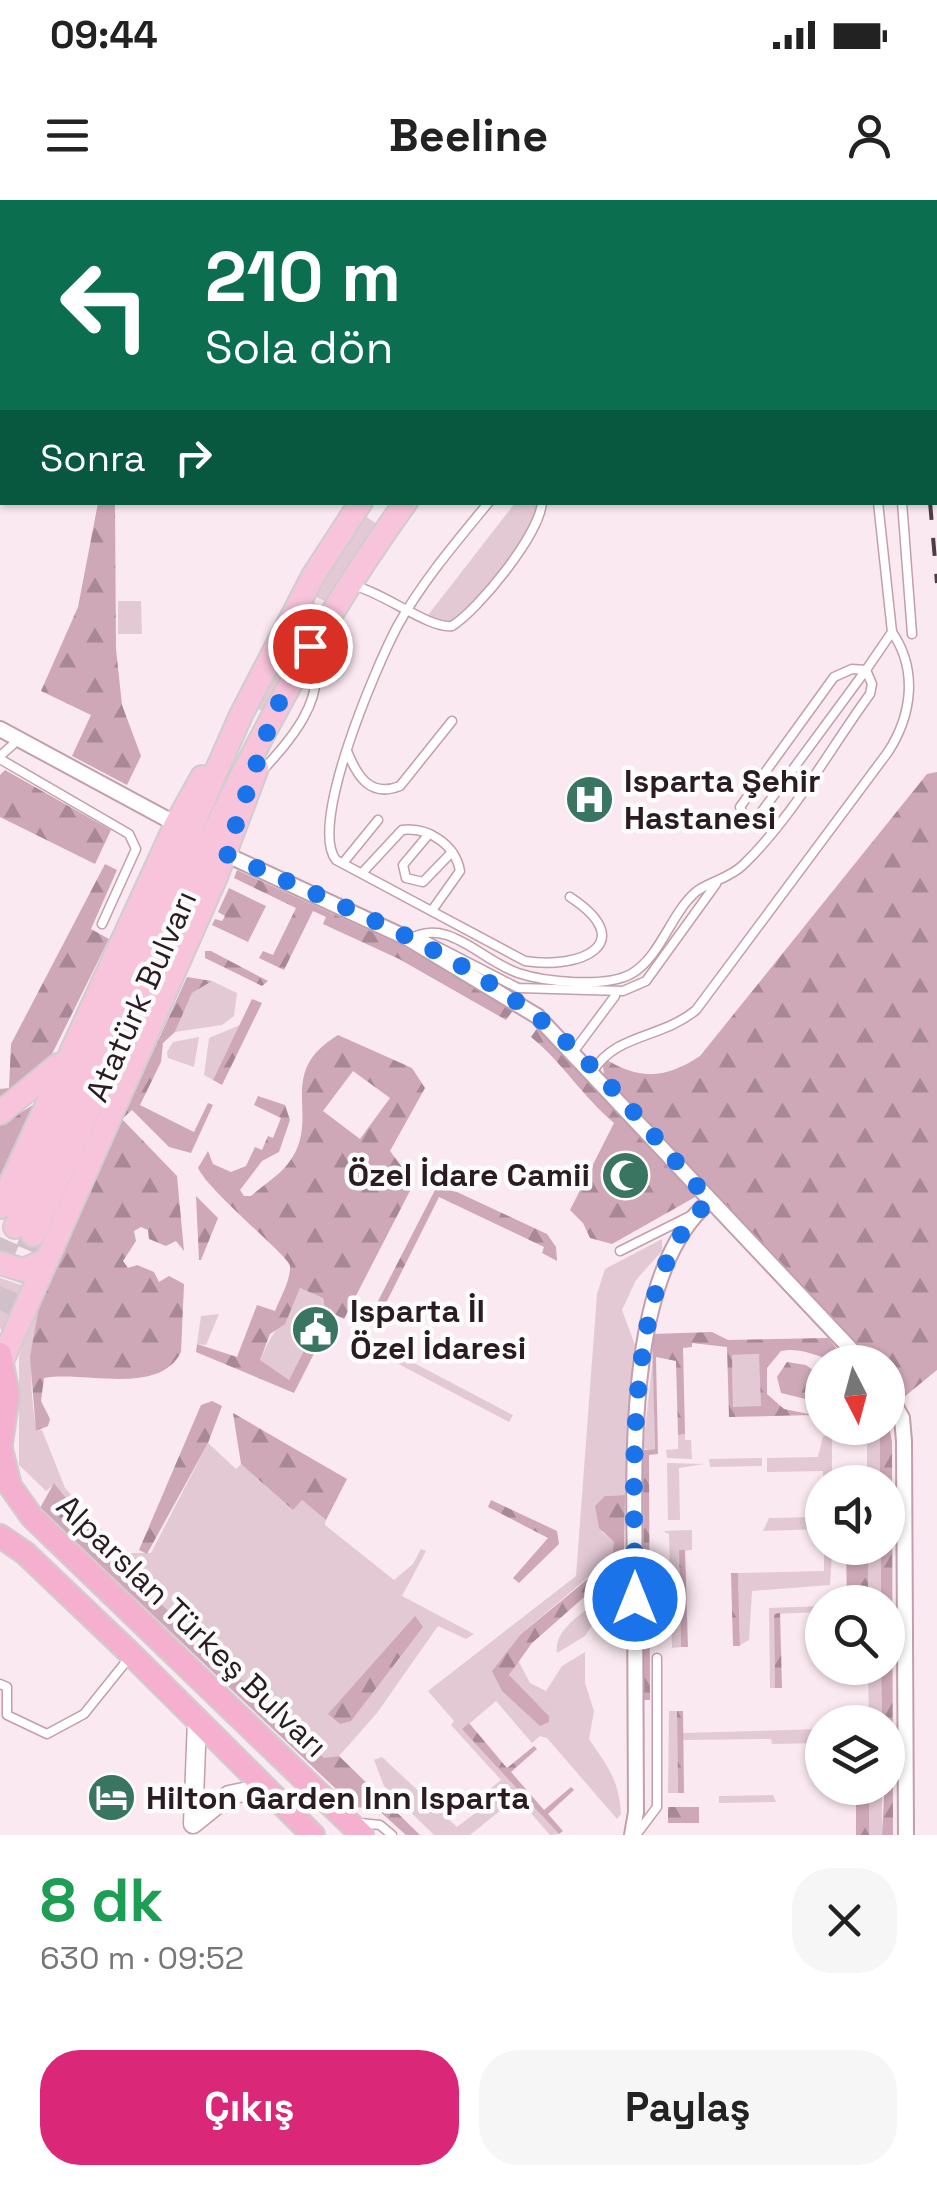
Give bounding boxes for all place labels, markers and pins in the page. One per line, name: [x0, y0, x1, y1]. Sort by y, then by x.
pin: [268, 604, 353, 689]
place label: Isparta Şehir Hastanesi: [624, 761, 821, 838]
hospital icon: Isparta Şehir Hastanesi: [563, 773, 615, 825]
mosque icon: Özel İdare Camii: [599, 1149, 651, 1201]
place label: Özel İdare Camii: [347, 1155, 590, 1195]
place label: Isparta İl Özel İdaresi: [350, 1291, 526, 1368]
public building icon: Isparta İl Özel İdaresi: [289, 1303, 341, 1355]
hotel icon: Hilton Garden Inn Isparta: [85, 1772, 137, 1824]
place label: Hilton Garden Inn Isparta: [146, 1778, 530, 1818]

